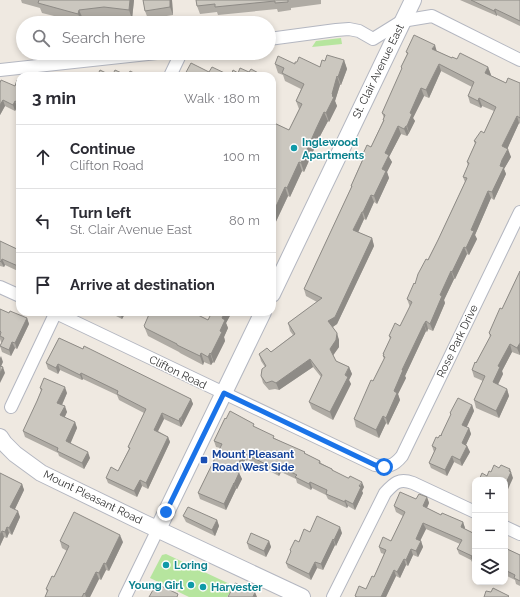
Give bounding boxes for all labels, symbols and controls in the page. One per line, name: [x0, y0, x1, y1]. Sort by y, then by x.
search box: [16, 16, 276, 60]
street label: St. Clair Avenue East: [350, 22, 407, 120]
icon: search: [30, 27, 52, 49]
text: Search here: [62, 29, 145, 47]
text: 3 min: [32, 88, 76, 108]
text: Walk · 180 m: [184, 91, 260, 106]
place label: Inglewood Apartments: [302, 136, 365, 162]
text: Continue: [70, 140, 135, 158]
marker: Inglewood Apartments: [289, 143, 299, 153]
icon: ahead: [32, 146, 54, 168]
text: 100 m: [223, 149, 260, 164]
text: Clifton Road: [70, 158, 144, 173]
text: Turn left: [70, 204, 131, 222]
icon: left: [32, 210, 54, 232]
text: 80 m: [229, 213, 260, 228]
text: St. Clair Avenue East: [70, 222, 192, 237]
icon: arrive: [32, 274, 54, 296]
text: Arrive at destination: [70, 276, 215, 294]
street label: Rose Park Drive: [434, 302, 481, 380]
street label: Clifton Road: [147, 353, 209, 392]
place label: Mount Pleasant Road West Side: [212, 448, 295, 474]
marker: Mount Pleasant Road West Side: [199, 455, 209, 465]
route start: [375, 458, 393, 476]
street label: Mount Pleasant Road: [41, 468, 144, 527]
map controls: [472, 477, 508, 585]
button: +: [472, 477, 508, 513]
route end: [157, 503, 175, 521]
button: −: [472, 513, 508, 549]
button: layers: [472, 549, 508, 585]
place label: Loring: [174, 559, 208, 572]
marker: Loring: [161, 560, 171, 570]
place label: Young Girl: [129, 579, 184, 592]
marker: Young Girl: [186, 580, 196, 590]
place label: Harvester: [211, 581, 263, 594]
marker: Harvester: [198, 582, 208, 592]

